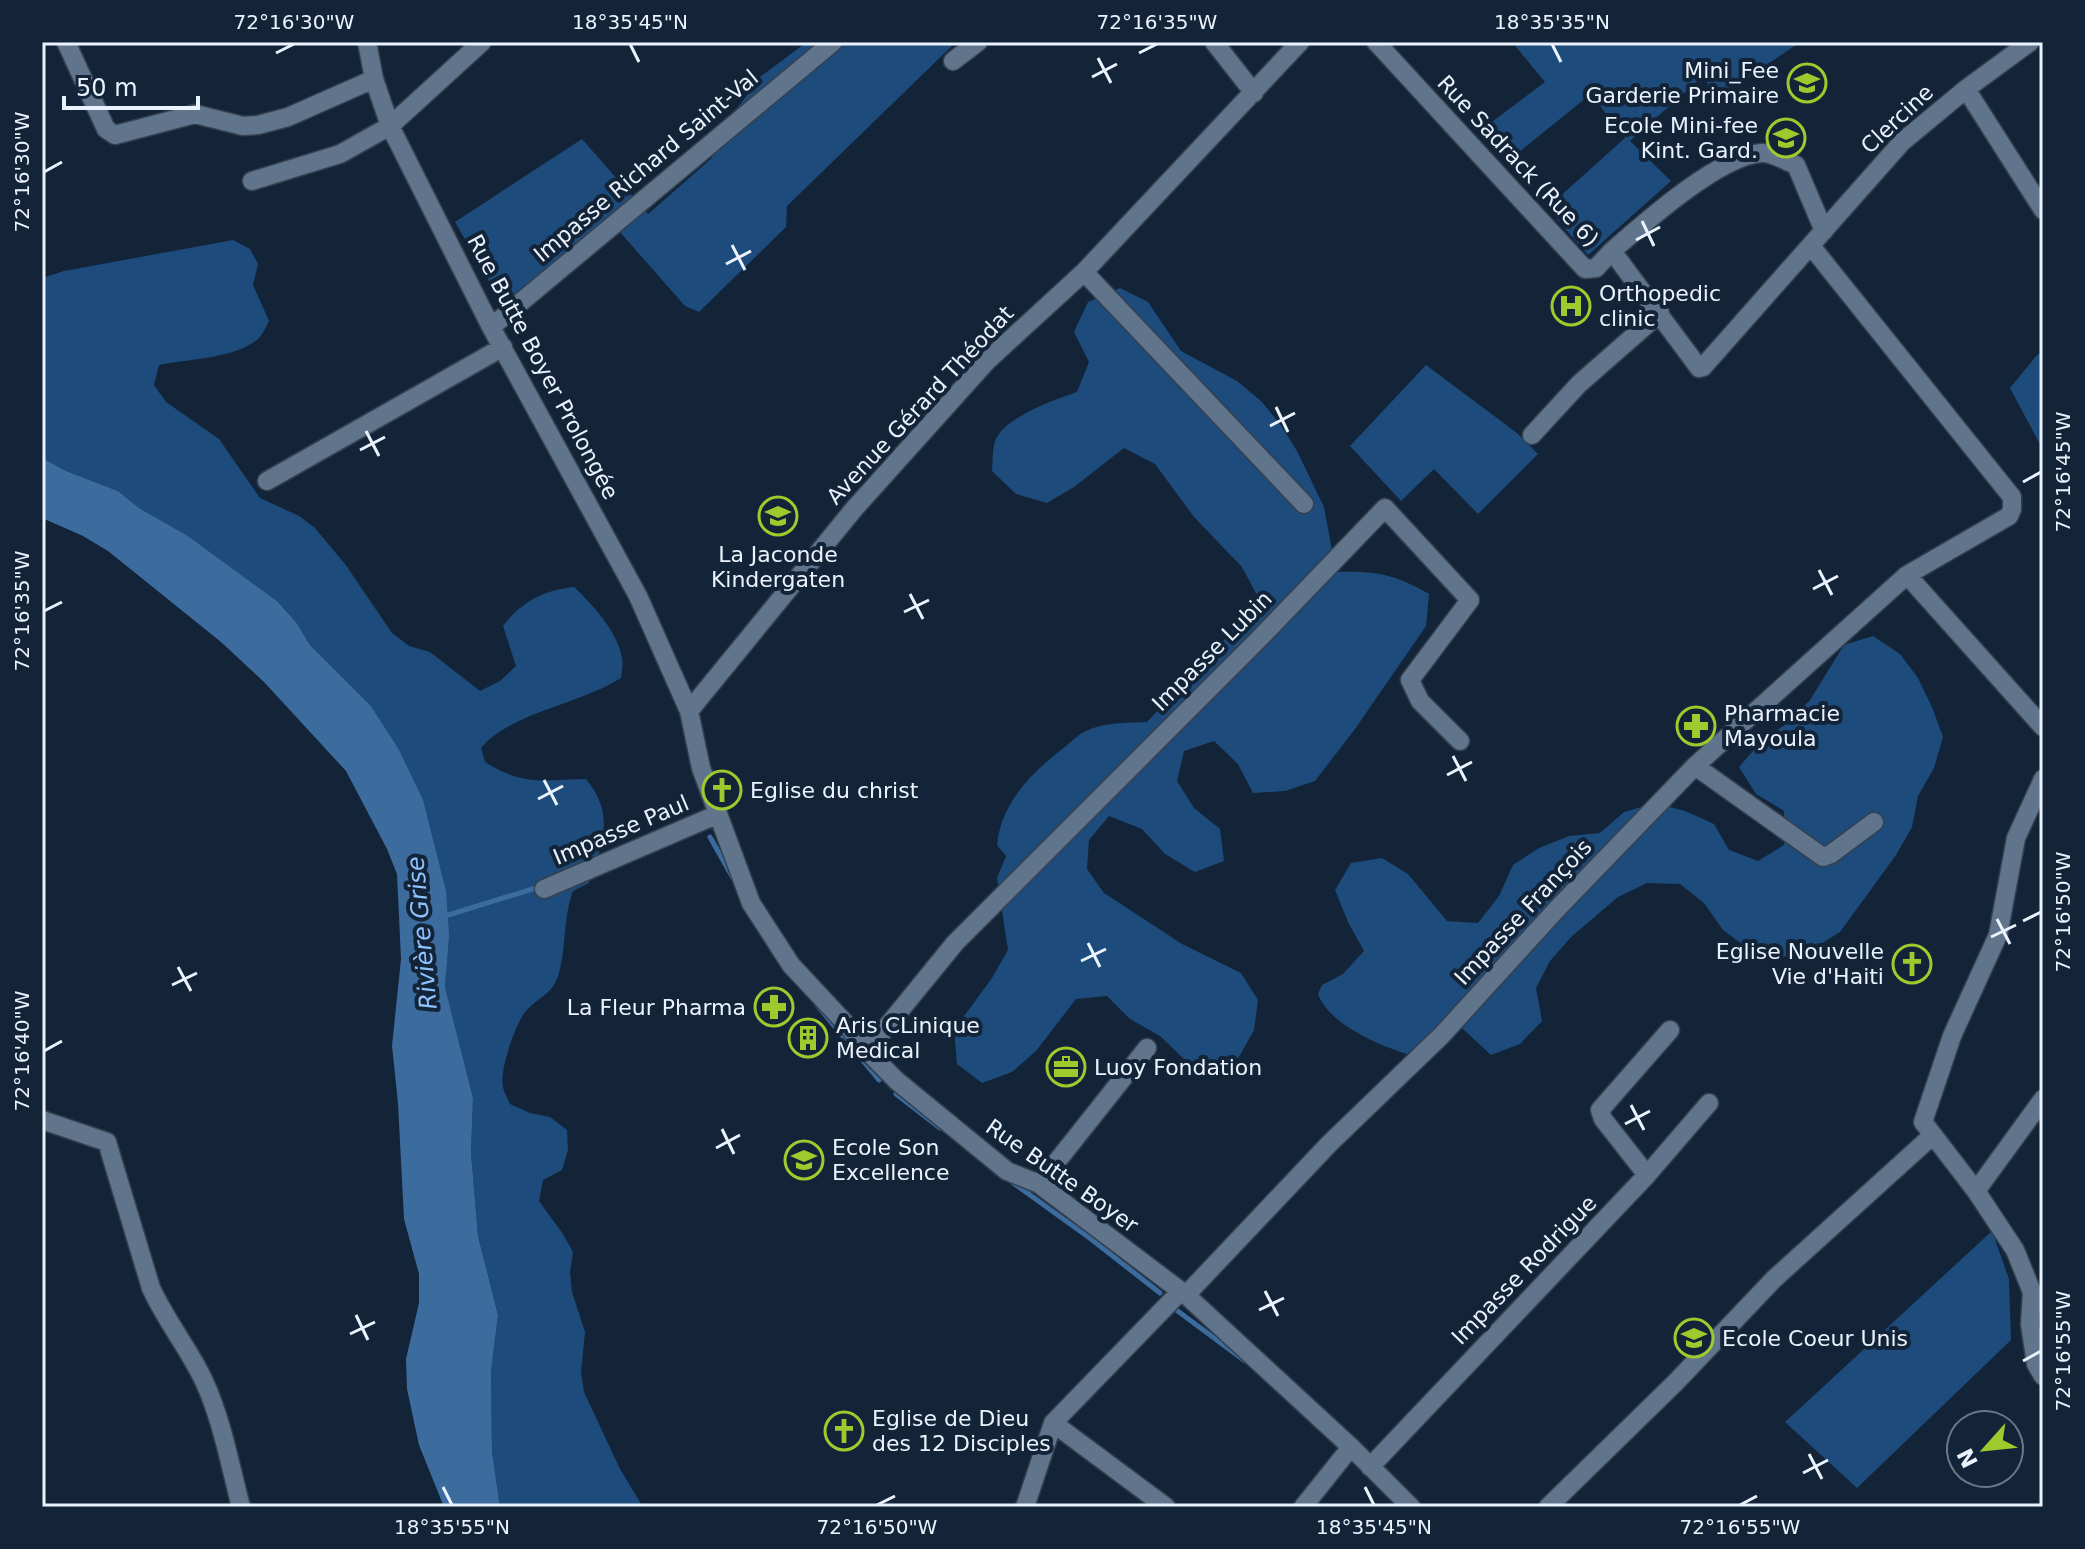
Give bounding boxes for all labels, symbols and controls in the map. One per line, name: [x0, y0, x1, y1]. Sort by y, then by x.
text: 72°16'30"W: [234, 10, 355, 34]
text: 18°35'45"N: [572, 10, 688, 34]
text: 72°16'35"W: [1097, 10, 1218, 34]
text: 18°35'35"N: [1494, 10, 1610, 34]
place label: Mini_Fee Garderie Primaire: [1585, 58, 1779, 108]
scale bar: [64, 60, 198, 110]
school or university icon: Mini_Fee Garderie Primaire: [1786, 62, 1828, 104]
street label: Impasse Richard Saint-Val: [529, 65, 763, 267]
street label: Rue Sadrack (Rue 6): [1432, 70, 1604, 252]
text: 50 m: [76, 74, 138, 102]
street label: Clercine: [1856, 79, 1938, 159]
text: 72°16'30"W: [10, 111, 34, 232]
place label: Ecole Mini-fee Kint. Gard.: [1604, 113, 1758, 163]
school or university icon: Ecole Mini-fee Kint. Gard.: [1765, 117, 1807, 159]
street label: Rue Butte Boyer Prolongée: [462, 230, 624, 504]
place label: Orthopedic clinic: [1599, 281, 1721, 331]
hospital icon: Orthopedic clinic: [1550, 285, 1592, 327]
street label: Avenue Gérard Théodat: [822, 300, 1019, 509]
text: 72°16'45"W: [2051, 411, 2075, 532]
school or university icon: La Jaconde Kindergaten: [757, 495, 799, 537]
place label: La Jaconde Kindergaten: [711, 542, 845, 592]
text: 72°16'35"W: [10, 550, 34, 671]
street label: Impasse Lubin: [1147, 586, 1277, 716]
place label: Pharmacie Mayoula: [1724, 701, 1840, 751]
pharmacy icon: Pharmacie Mayoula: [1675, 705, 1717, 747]
church icon: Eglise du christ: [701, 769, 743, 811]
place label: Eglise du christ: [750, 778, 919, 803]
street label: Impasse Paul: [550, 790, 692, 870]
street label: Impasse François: [1449, 834, 1597, 990]
text: 72°16'50"W: [2051, 851, 2075, 972]
water label: Rivière Grise: [401, 855, 443, 1011]
place label: Eglise Nouvelle Vie d'Haiti: [1716, 939, 1884, 989]
church icon: Eglise Nouvelle Vie d'Haiti: [1891, 943, 1933, 985]
pharmacy icon: La Fleur Pharma: [753, 986, 795, 1028]
text: 72°16'40"W: [10, 990, 34, 1111]
place label: La Fleur Pharma: [567, 995, 746, 1020]
place label: Aris CLinique Medical: [836, 1013, 980, 1063]
building icon: Aris CLinique Medical: [787, 1017, 829, 1059]
office icon: Luoy Fondation: [1045, 1046, 1087, 1088]
place label: Luoy Fondation: [1094, 1055, 1262, 1080]
street label: Rue Butte Boyer: [981, 1114, 1144, 1238]
place label: Ecole Son Excellence: [832, 1135, 950, 1185]
school or university icon: Ecole Son Excellence: [783, 1139, 825, 1181]
street label: Impasse Rodrigue: [1447, 1190, 1601, 1350]
text: 72°16'55"W: [2051, 1290, 2075, 1411]
school or university icon: Ecole Coeur Unis: [1673, 1317, 1715, 1359]
place label: Ecole Coeur Unis: [1722, 1326, 1908, 1351]
place label: Eglise de Dieu des 12 Disciples: [872, 1406, 1051, 1456]
north arrow: [1945, 1409, 2025, 1489]
church icon: Eglise de Dieu des 12 Disciples: [823, 1410, 865, 1452]
text: N: [1952, 1444, 1983, 1472]
text: 18°35'55"N: [394, 1515, 510, 1539]
text: 72°16'50"W: [817, 1515, 938, 1539]
text: 18°35'45"N: [1316, 1515, 1432, 1539]
text: 72°16'55"W: [1680, 1515, 1801, 1539]

